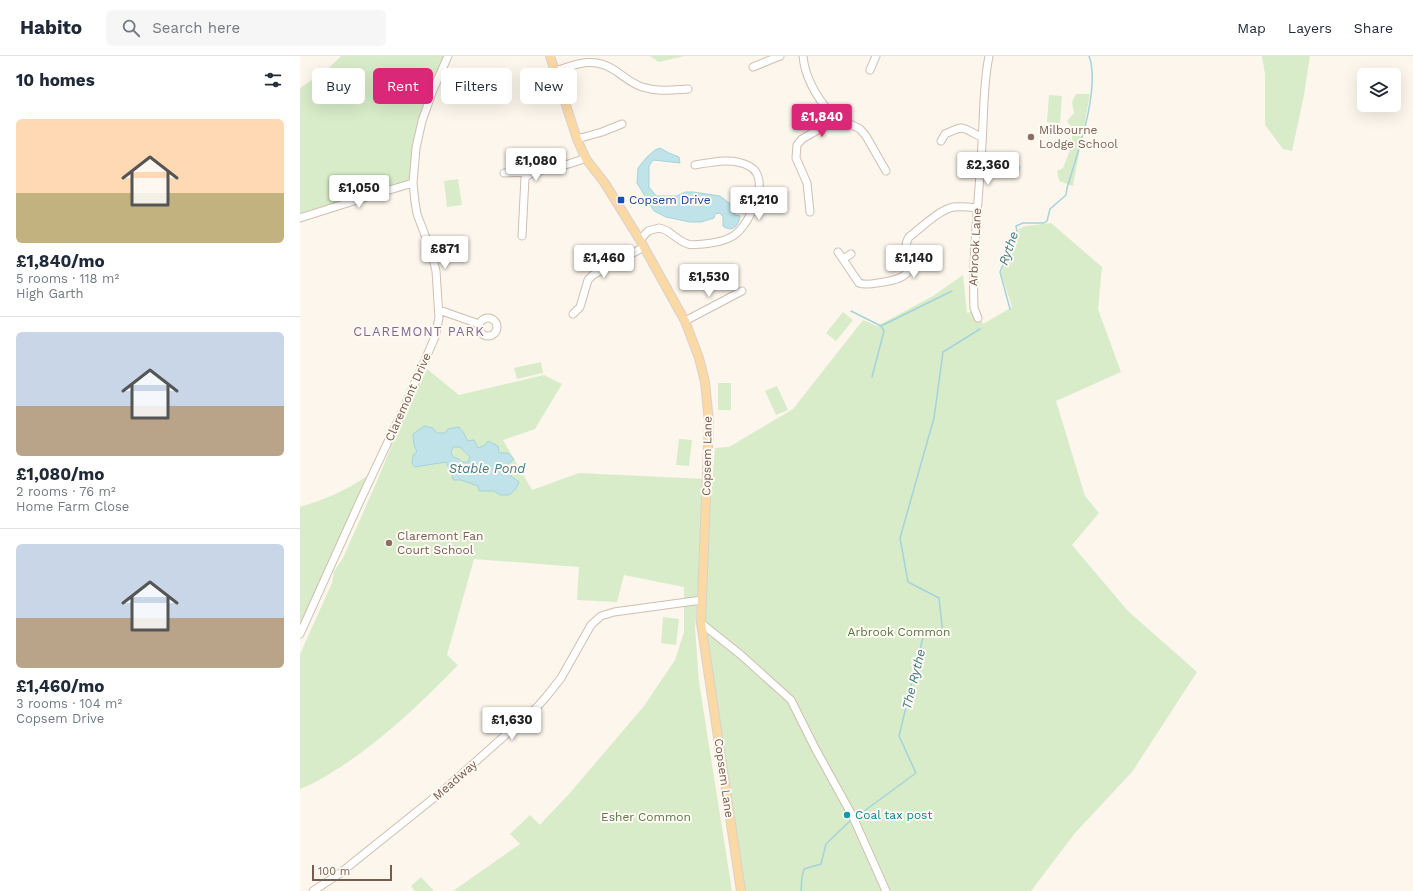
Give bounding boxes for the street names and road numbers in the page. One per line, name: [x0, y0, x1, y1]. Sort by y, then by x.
street label: Arbrook Lane: [966, 207, 984, 287]
street label: Claremont Drive: [382, 351, 434, 443]
street label: Copsem Lane: [699, 416, 715, 496]
street label: Copsem Lane: [711, 737, 737, 819]
street label: Meadway: [430, 756, 481, 803]

